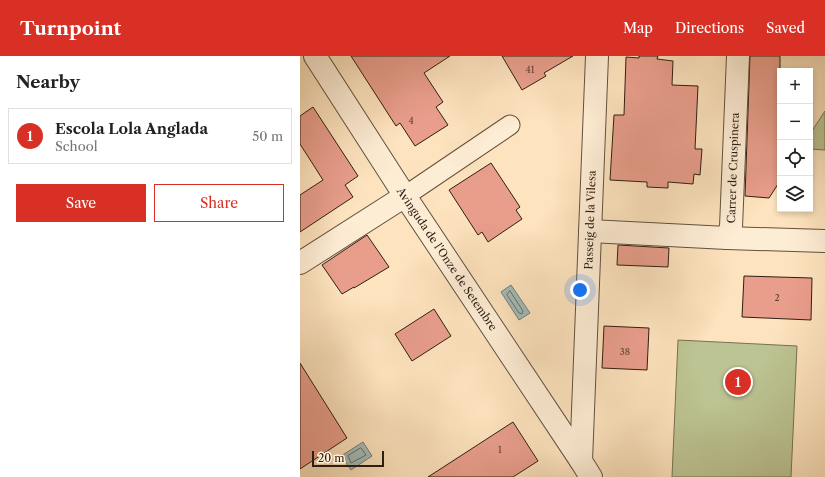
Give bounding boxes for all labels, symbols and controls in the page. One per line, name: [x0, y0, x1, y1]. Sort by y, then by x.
text: Turnpoint: [20, 17, 121, 40]
text: Map: [623, 19, 653, 37]
text: Directions: [675, 19, 744, 37]
text: Saved: [766, 19, 805, 37]
house number: 41: [526, 64, 535, 75]
map controls: [777, 68, 813, 212]
button: +: [777, 68, 813, 104]
text: Nearby: [16, 72, 80, 92]
button: −: [777, 104, 813, 140]
street label: Carrer de Cruspinera: [724, 112, 742, 224]
house number: 4: [408, 115, 414, 126]
text: Escola Lola Anglada: [55, 119, 208, 138]
text: 1: [27, 128, 33, 144]
text: 50 m: [252, 128, 283, 144]
text: School: [55, 138, 98, 154]
button: locate: [777, 140, 813, 176]
street label: Passeig de la Vilesa: [581, 170, 599, 270]
button: layers: [777, 176, 813, 212]
button: Save: [16, 184, 146, 222]
button: Share: [154, 184, 284, 222]
street label: Avinguda de l'Onze de Setembre: [393, 184, 500, 333]
your location: [570, 280, 590, 300]
house number: 2: [774, 292, 780, 303]
house number: 38: [620, 346, 630, 357]
pin: 1: [725, 367, 751, 397]
house number: 1: [498, 444, 502, 455]
scale bar: [312, 449, 384, 468]
text: 20 m: [318, 451, 344, 465]

